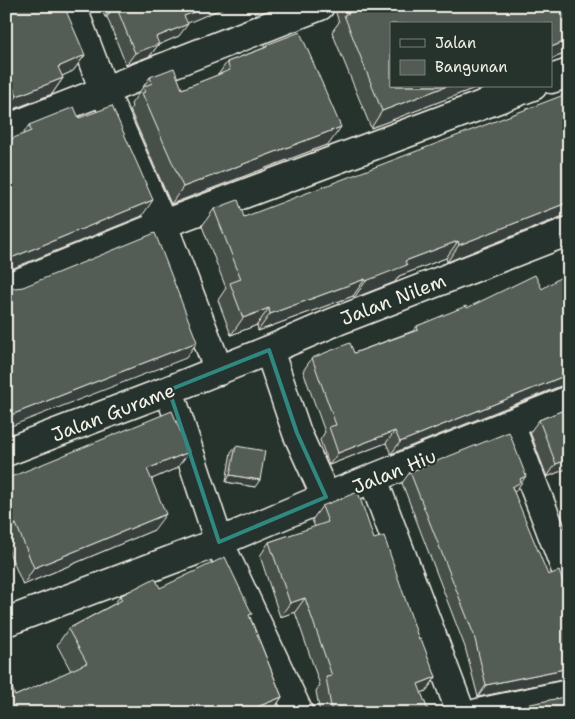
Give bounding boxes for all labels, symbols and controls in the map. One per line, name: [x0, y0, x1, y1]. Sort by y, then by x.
legend: [390, 22, 552, 88]
text: Jalan: [435, 33, 476, 53]
text: Bangunan: [435, 57, 507, 77]
street label: Jalan Nilem: [337, 268, 449, 331]
street label: Jalan Gurame: [48, 377, 179, 447]
street label: Jalan Hiu: [349, 443, 440, 500]

